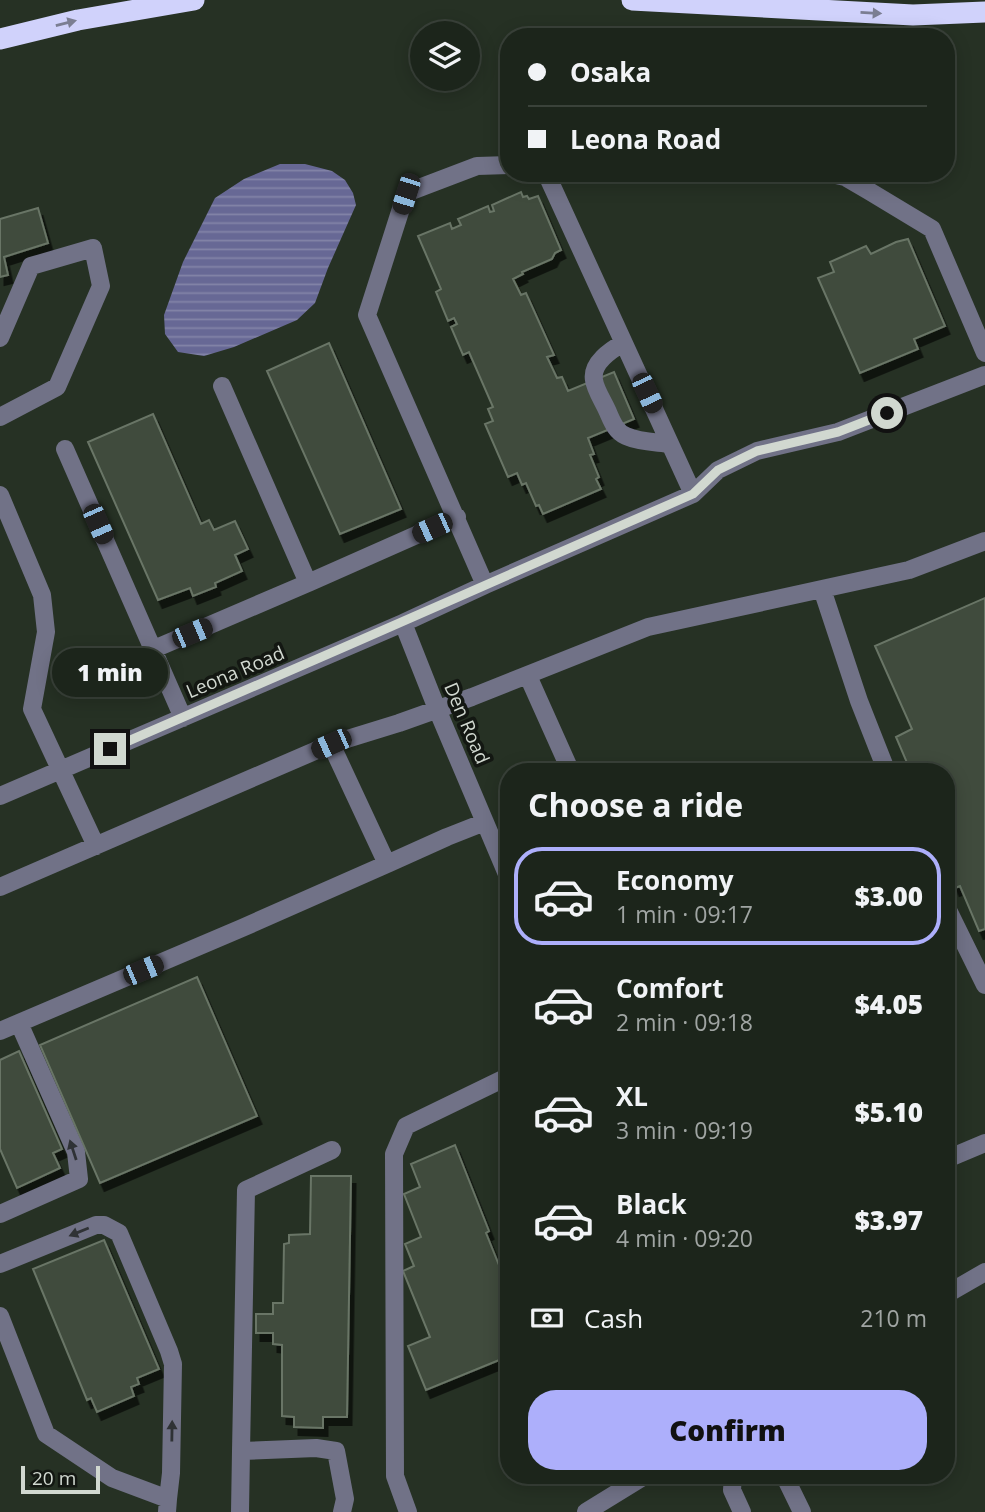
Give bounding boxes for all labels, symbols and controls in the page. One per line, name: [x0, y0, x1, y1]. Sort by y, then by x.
one-way arrow: [861, 8, 883, 19]
one-way arrow: [55, 17, 77, 28]
map controls: [410, 21, 480, 91]
button: layers: [410, 21, 480, 91]
text: Osaka: [570, 54, 651, 90]
text: Leona Road: [570, 121, 721, 157]
car: [390, 171, 423, 217]
car: [629, 370, 666, 416]
route start: [871, 397, 903, 429]
car: [80, 501, 117, 547]
car: [409, 510, 456, 546]
car: [169, 615, 216, 651]
street label: Leona Road: [182, 640, 288, 704]
callout: 1 min: [52, 648, 168, 696]
text: 1 min: [77, 656, 143, 688]
street label: Den Road: [438, 678, 496, 768]
car: [308, 726, 355, 762]
route end: [94, 733, 126, 765]
text: Choose a ride: [528, 783, 743, 826]
text: Economy: [616, 862, 734, 898]
icon: car: [532, 865, 595, 928]
text: $3.00: [855, 878, 923, 914]
text: 1 min · 09:17: [616, 898, 753, 930]
car: [120, 952, 167, 988]
text: Comfort: [616, 970, 723, 1006]
icon: car: [532, 973, 595, 1036]
text: $4.05: [855, 986, 923, 1022]
text: 2 min · 09:18: [616, 1006, 753, 1038]
text: XL: [616, 1078, 648, 1114]
icon: car: [532, 1081, 595, 1144]
text: $5.10: [855, 1094, 923, 1130]
text: 3 min · 09:19: [616, 1114, 753, 1146]
one-way arrow: [68, 1139, 78, 1160]
text: Black: [616, 1186, 687, 1222]
icon: car: [532, 1189, 595, 1252]
text: $3.97: [855, 1202, 923, 1238]
text: 4 min · 09:20: [616, 1222, 753, 1254]
one-way arrow: [69, 1226, 89, 1238]
icon: cash: [528, 1299, 566, 1337]
text: Cash: [584, 1300, 643, 1336]
text: 210 m: [860, 1302, 927, 1334]
button: Confirm: [528, 1390, 927, 1470]
one-way arrow: [166, 1420, 178, 1442]
scale bar: [21, 1463, 100, 1495]
text: 20 m: [32, 1465, 76, 1491]

